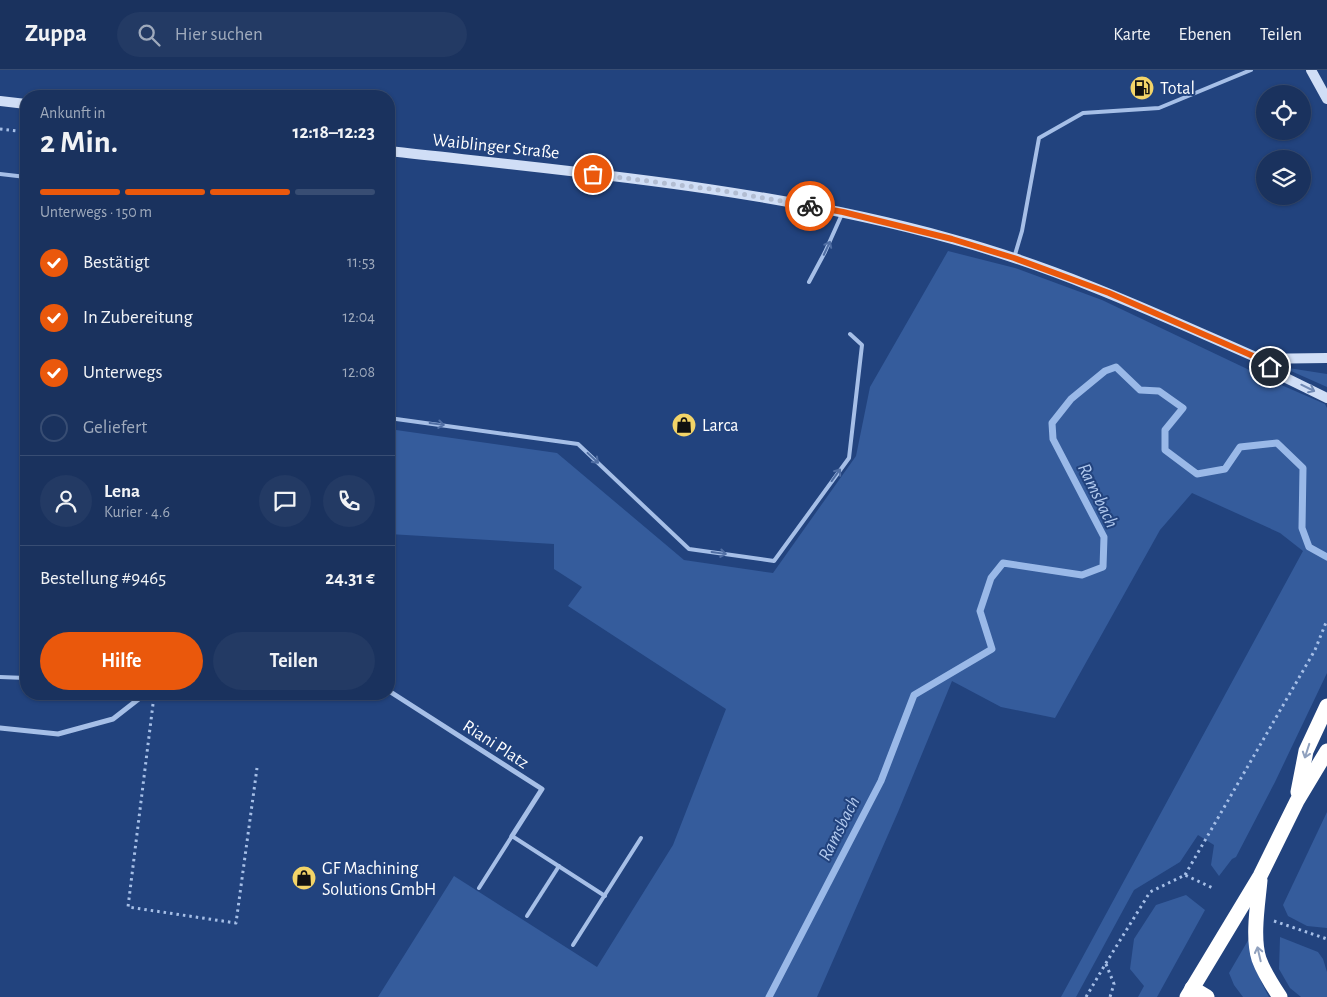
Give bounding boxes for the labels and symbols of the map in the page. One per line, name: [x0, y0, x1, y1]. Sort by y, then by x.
fuel station icon: Total: [1129, 75, 1155, 101]
place label: Total: [1160, 80, 1195, 98]
street label: Waiblinger Straße: [432, 131, 560, 163]
pin: [572, 153, 614, 195]
courier: [785, 181, 835, 231]
one-way arrow: [823, 241, 832, 256]
pin: [1249, 346, 1291, 388]
one-way arrow: [1300, 384, 1315, 394]
shop icon: Larca: [671, 412, 697, 438]
place label: Larca: [702, 417, 739, 435]
one-way arrow: [429, 420, 445, 430]
one-way arrow: [586, 452, 599, 464]
water label: Ramsbach: [1074, 460, 1121, 531]
one-way arrow: [831, 468, 841, 482]
one-way arrow: [710, 548, 726, 558]
street label: Riani Platz: [459, 717, 532, 773]
one-way arrow: [1302, 742, 1311, 758]
water label: Ramsbach: [815, 793, 864, 864]
place label: GF Machining Solutions GmbH: [322, 860, 436, 899]
shop icon: GF Machining Solutions GmbH: [291, 865, 317, 891]
one-way arrow: [1254, 946, 1263, 962]

